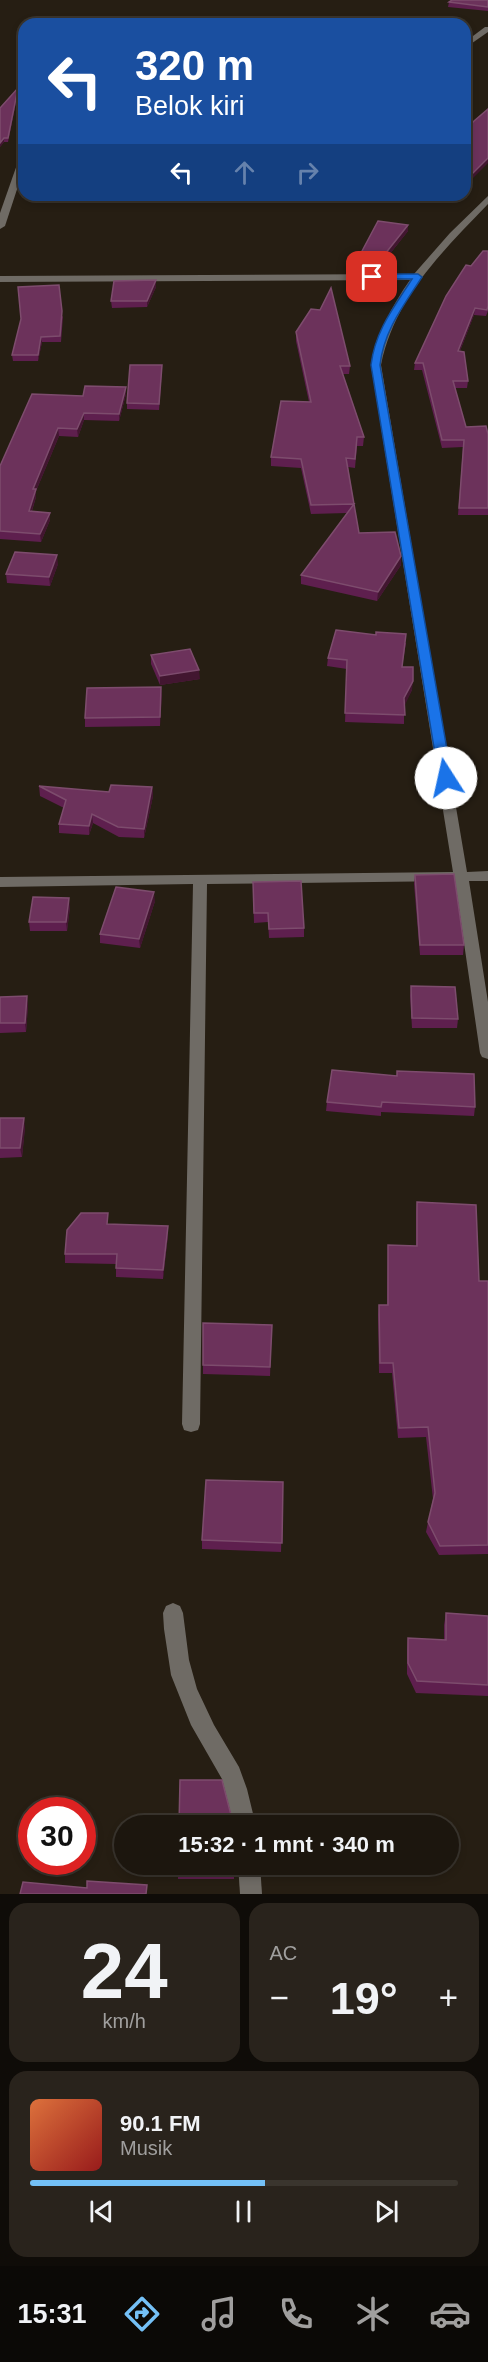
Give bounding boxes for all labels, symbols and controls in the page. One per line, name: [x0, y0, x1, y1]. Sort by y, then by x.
icon: left: [36, 42, 114, 120]
text: 320 m: [135, 42, 254, 89]
text: Belok kiri: [135, 91, 245, 121]
icon: left: [165, 156, 198, 189]
icon: ahead: [228, 156, 261, 189]
icon: right: [291, 156, 324, 189]
pin: [346, 251, 397, 302]
icon: arrive: [355, 260, 388, 293]
position arrow: [414, 746, 478, 810]
speed limit sign: 30: [18, 1797, 96, 1875]
text: 15:32 · 1 mnt · 340 m: [178, 1832, 395, 1857]
text: 24: [81, 1927, 168, 2015]
text: AC: [270, 1942, 297, 1964]
text: 19°: [330, 1973, 398, 2024]
text: −: [270, 1979, 289, 2016]
text: +: [439, 1979, 458, 2016]
text: km/h: [103, 2010, 146, 2032]
text: 90.1 FM: [120, 2111, 201, 2136]
text: Musik: [120, 2137, 172, 2159]
icon: previous: [85, 2195, 118, 2228]
icon: pause: [227, 2195, 260, 2228]
icon: next: [370, 2195, 403, 2228]
icon: directions: [121, 2293, 163, 2335]
icon: music: [198, 2293, 240, 2335]
icon: phone: [275, 2293, 317, 2335]
icon: climate: [352, 2293, 394, 2335]
icon: car: [429, 2293, 471, 2335]
text: 15:31: [17, 2299, 86, 2329]

